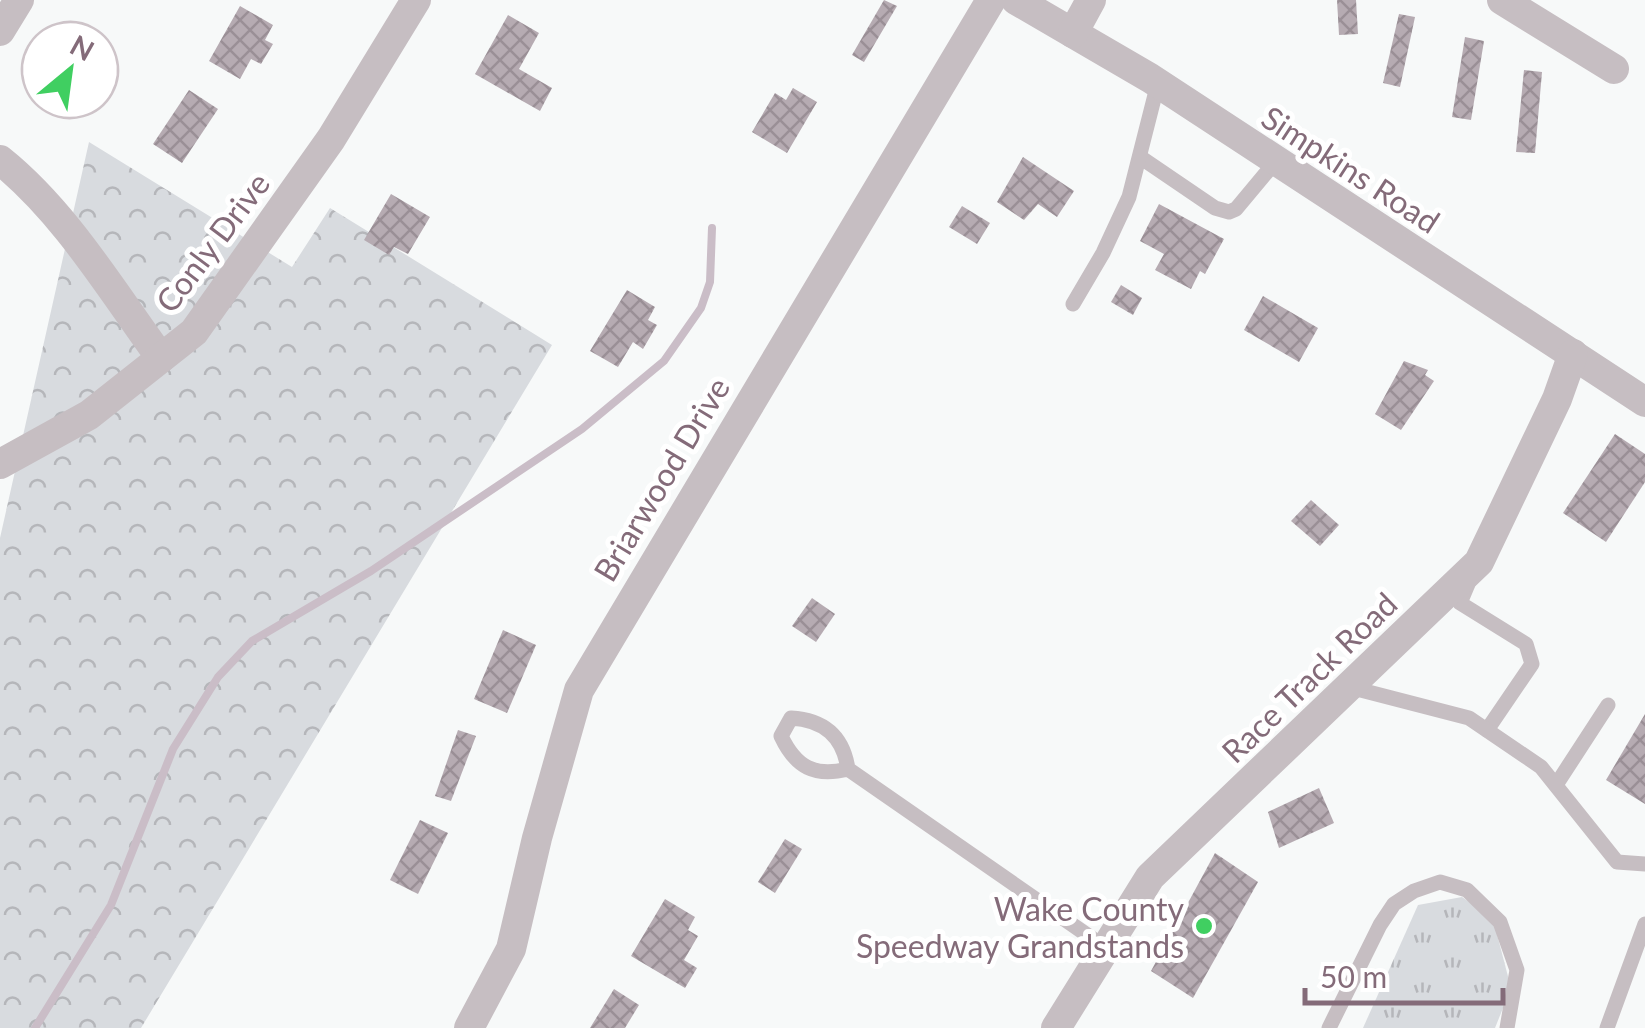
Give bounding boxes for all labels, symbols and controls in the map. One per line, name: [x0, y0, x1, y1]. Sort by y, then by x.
north arrow: [20, 20, 120, 120]
text: N: [65, 27, 100, 67]
street label: Simpkins Road: [1255, 97, 1447, 241]
street label: Conly Drive: [147, 164, 277, 320]
street label: Briarwood Drive: [585, 370, 737, 588]
street label: Race Track Road: [1213, 584, 1405, 770]
place label: Wake County Speedway Grandstands: [856, 889, 1184, 965]
marker: Wake County Speedway Grandstands: [1193, 915, 1215, 937]
scale bar: [1305, 943, 1502, 1005]
text: 50 m: [1320, 958, 1387, 994]

